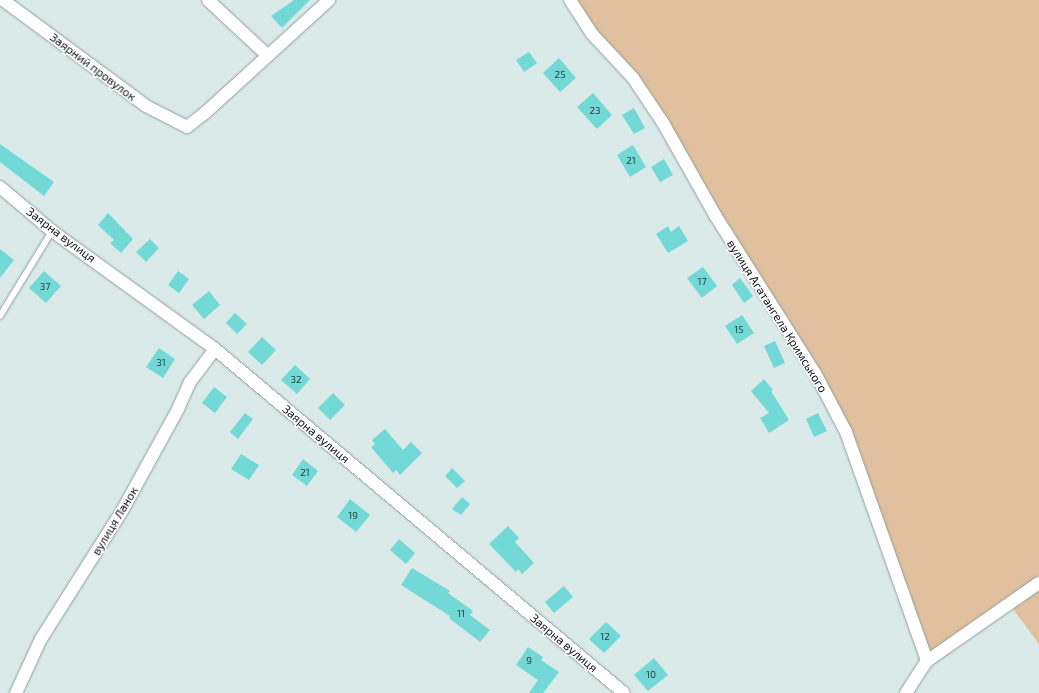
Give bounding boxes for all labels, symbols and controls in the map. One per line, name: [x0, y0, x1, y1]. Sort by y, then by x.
street label: Заярний провулок: [47, 30, 139, 104]
house number: 25: [555, 69, 565, 81]
house number: 23: [589, 105, 601, 117]
house number: 21: [626, 155, 636, 167]
street label: Заярна вулиця: [24, 204, 98, 266]
street label: вулиця Агатангела Кримського: [724, 237, 830, 395]
house number: 17: [697, 276, 707, 288]
house number: 37: [40, 281, 50, 293]
house number: 15: [734, 324, 744, 336]
house number: 31: [156, 357, 166, 369]
house number: 32: [290, 374, 302, 386]
street label: Заярна вулиця: [280, 402, 352, 466]
house number: 21: [300, 467, 310, 479]
street label: вулиця Ланок: [89, 484, 141, 558]
house number: 19: [348, 510, 358, 522]
house number: 11: [457, 608, 465, 620]
street label: Заярна вулиця: [528, 611, 600, 675]
house number: 12: [600, 631, 610, 643]
house number: 9: [526, 655, 532, 667]
house number: 10: [646, 669, 656, 681]

